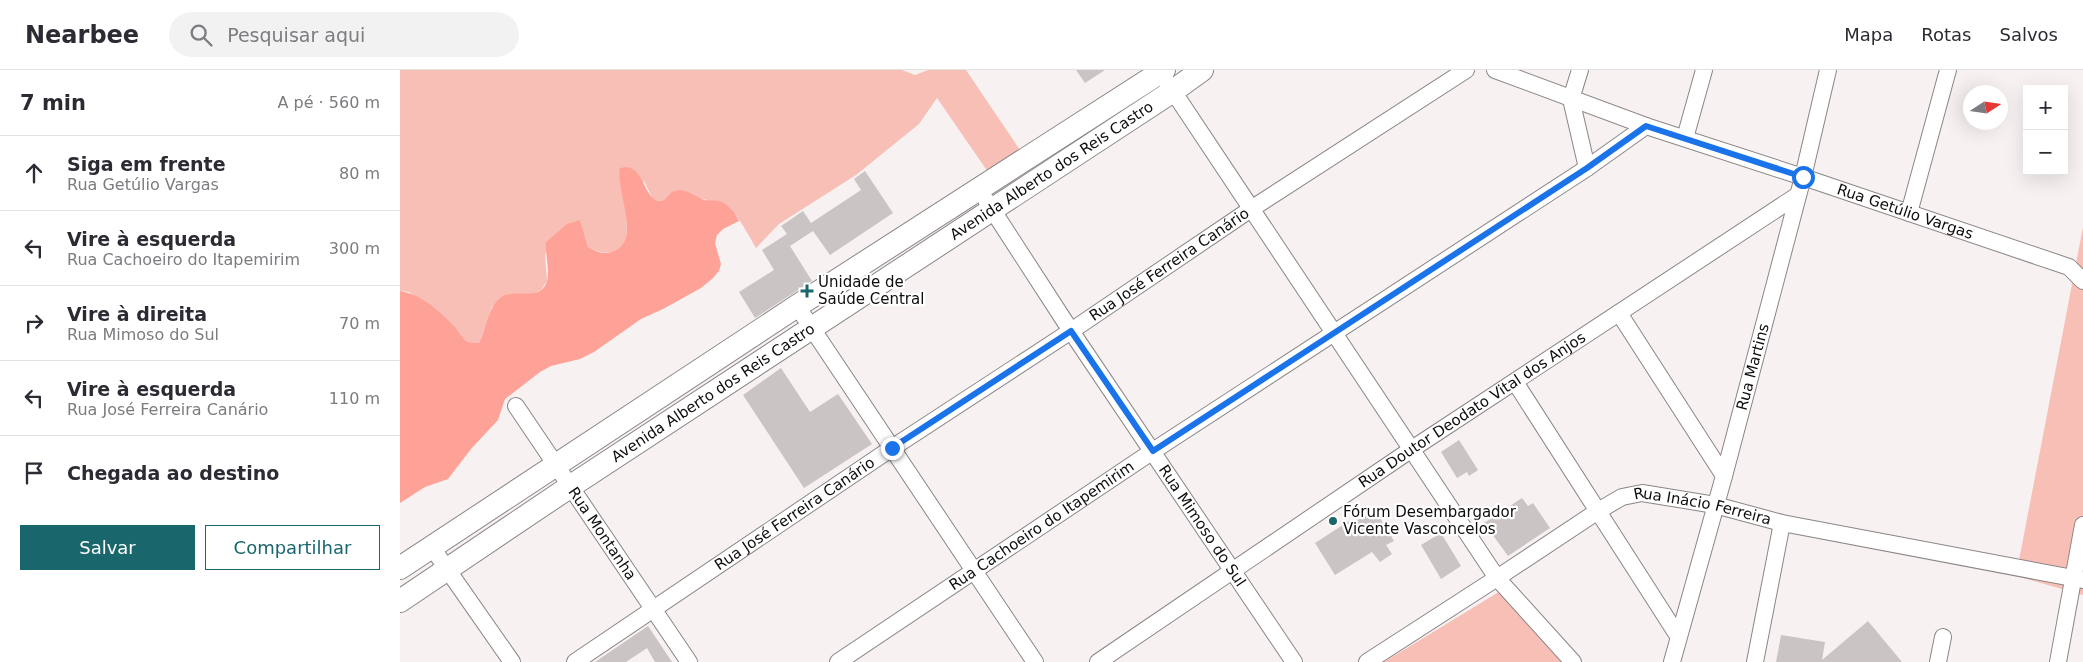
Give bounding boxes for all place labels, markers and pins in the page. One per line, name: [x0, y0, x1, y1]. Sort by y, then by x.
place label: Unidade de Saúde Central: [818, 273, 924, 308]
marker: Unidade de Saúde Central: [800, 284, 814, 298]
place label: Fórum Desembargador Vicente Vasconcelos: [1343, 503, 1517, 538]
marker: Fórum Desembargador Vicente Vasconcelos: [1327, 515, 1339, 527]

